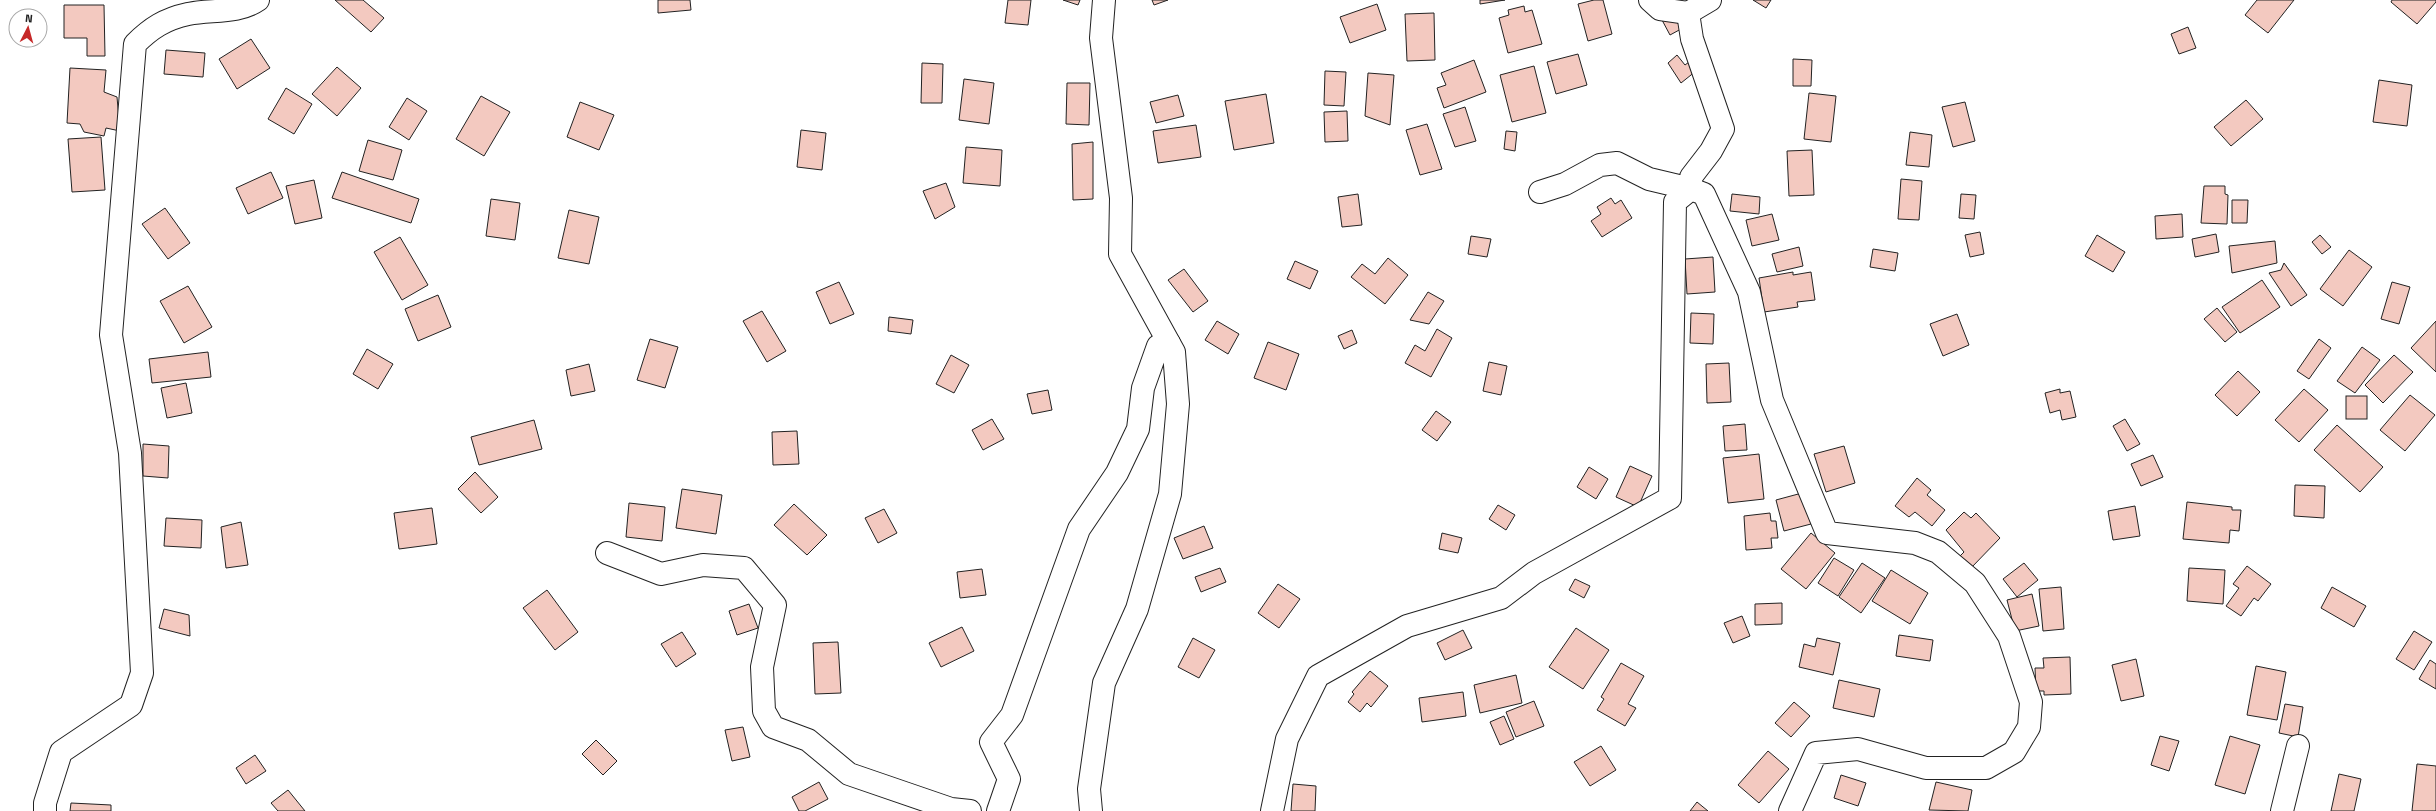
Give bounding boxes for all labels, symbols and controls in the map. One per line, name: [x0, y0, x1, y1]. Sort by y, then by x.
north arrow: [8, 8, 48, 48]
text: N: [24, 10, 34, 26]

